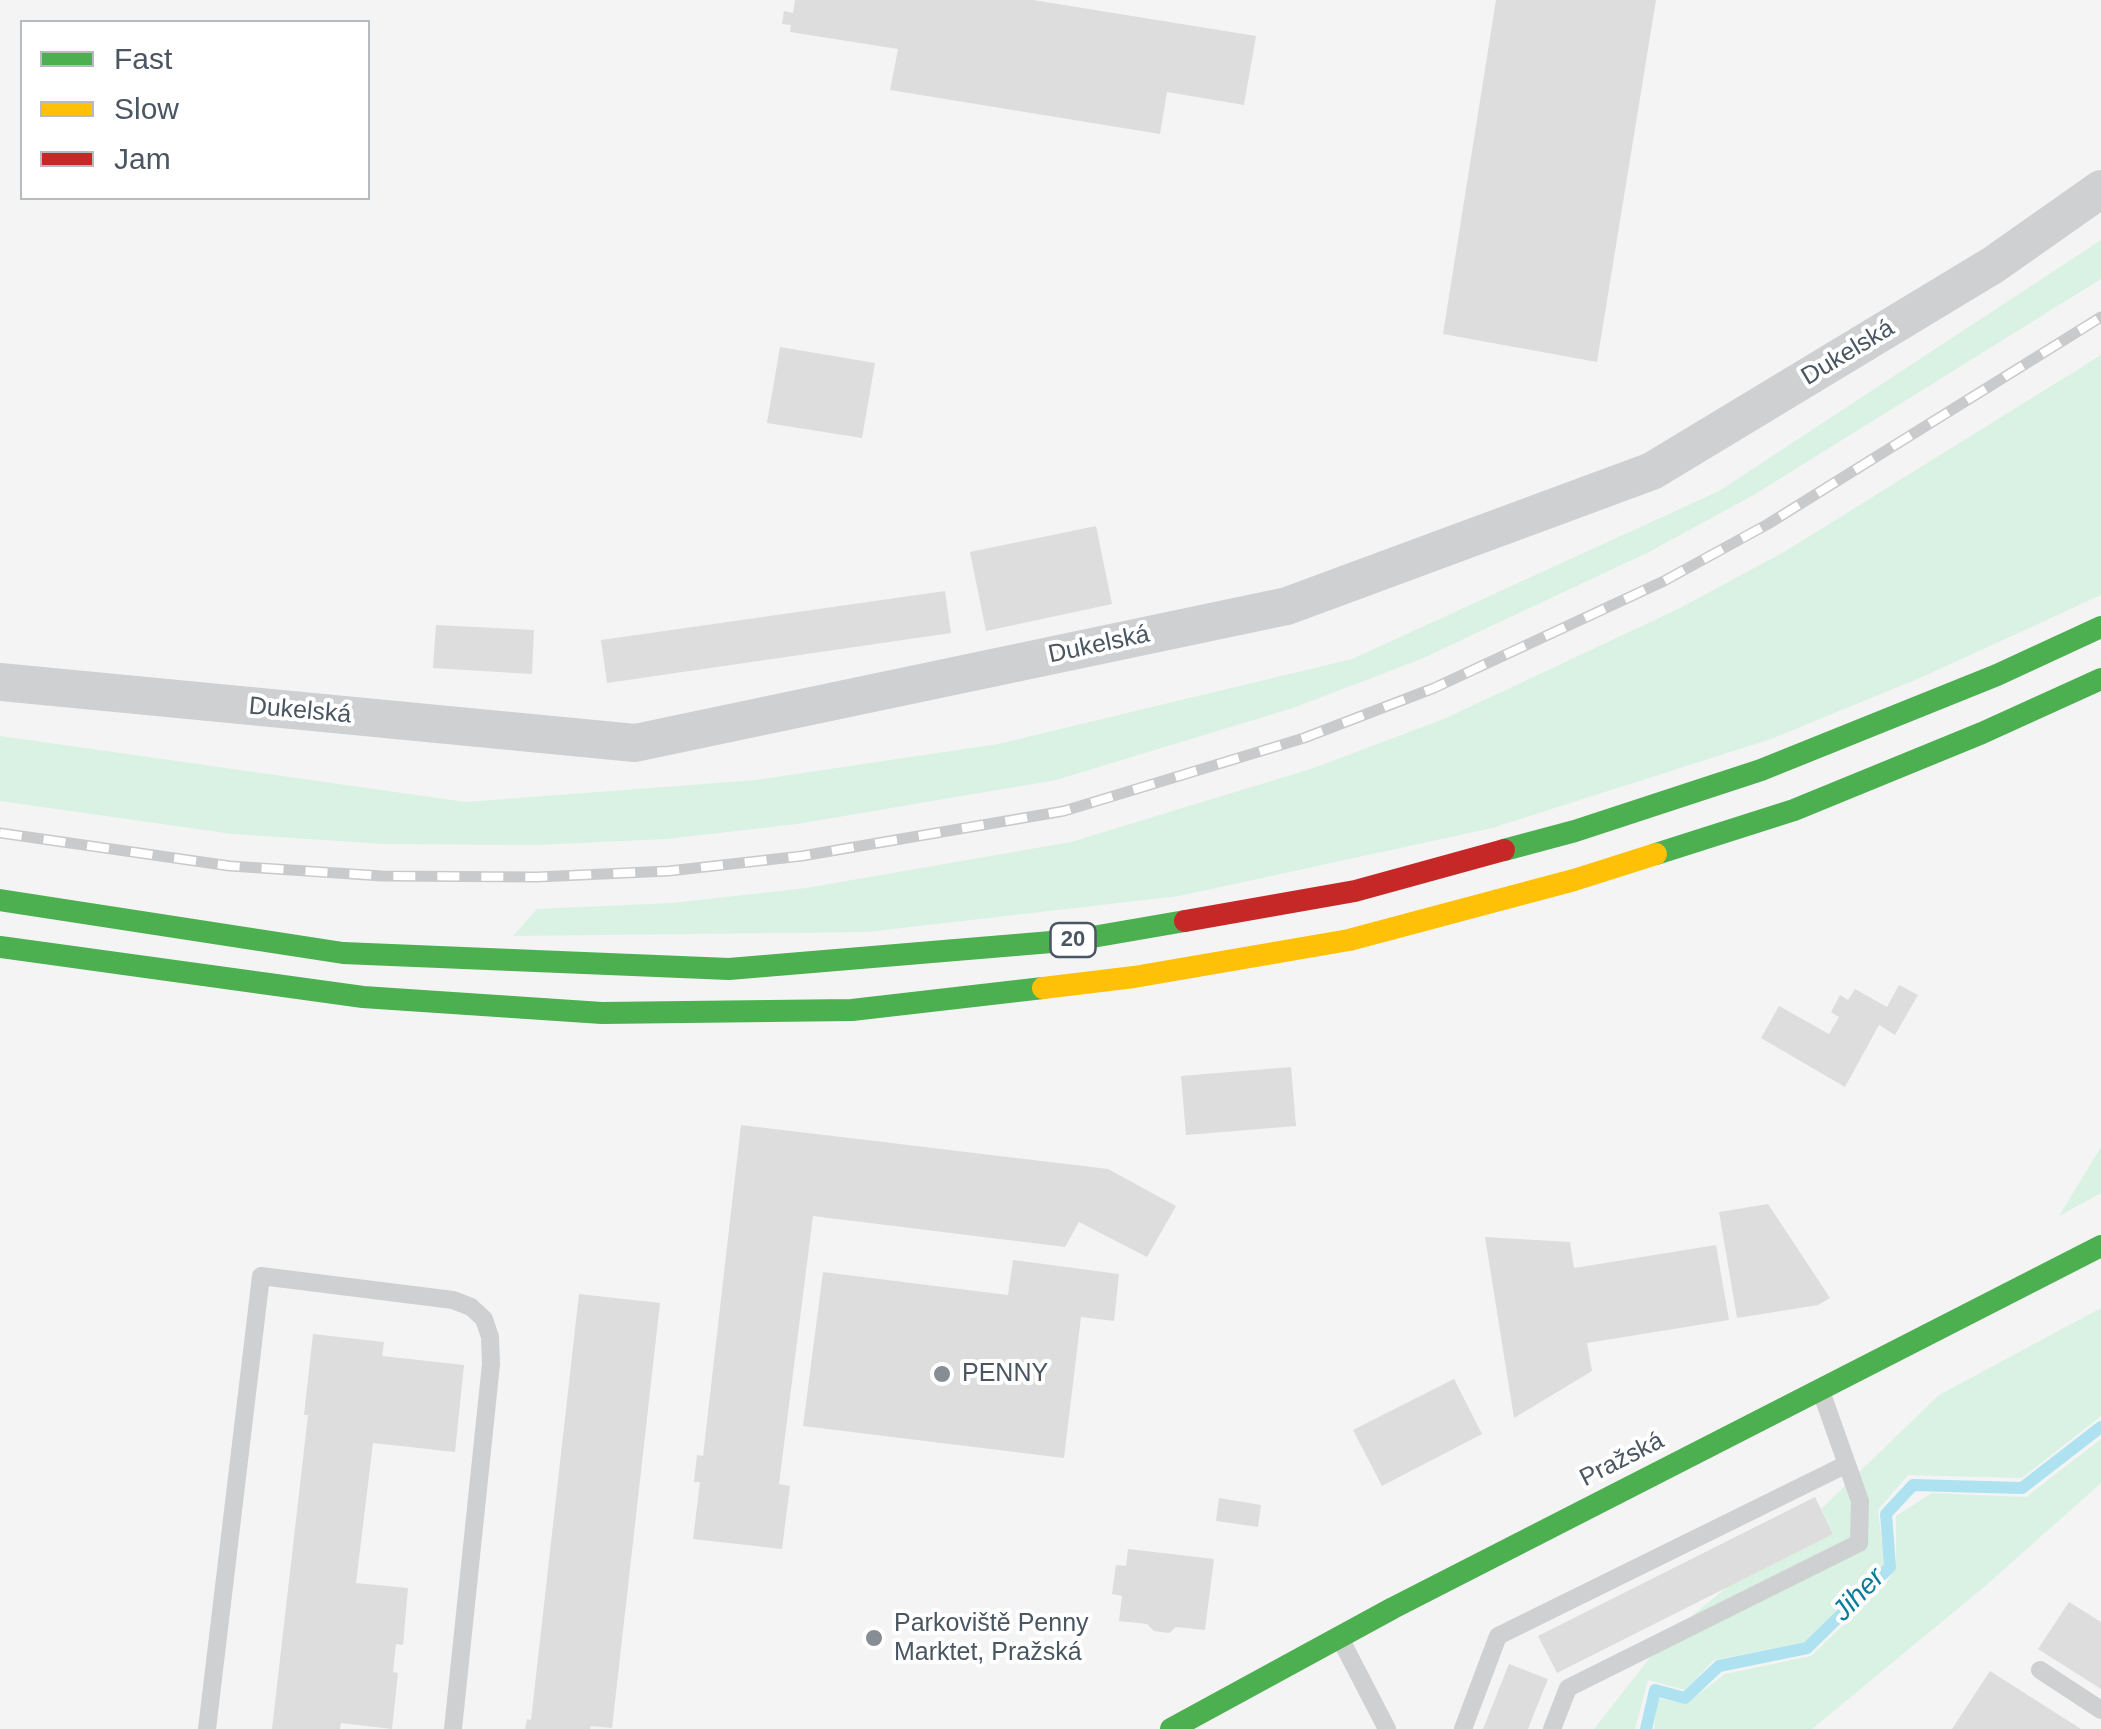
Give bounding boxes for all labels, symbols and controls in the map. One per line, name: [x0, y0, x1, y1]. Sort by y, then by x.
legend: [20, 20, 370, 200]
text: Fast: [114, 42, 172, 75]
text: Slow: [114, 92, 179, 125]
text: Jam: [114, 142, 171, 175]
street label: Dukelská: [1796, 314, 1900, 392]
street label: Dukelská: [1046, 620, 1152, 670]
street label: Dukelská: [247, 692, 353, 730]
road number: 20: [1050, 923, 1096, 957]
place label: PENNY: [962, 1359, 1048, 1389]
marker: PENNY: [931, 1363, 953, 1385]
street label: Pražská: [1575, 1426, 1669, 1494]
water label: Jiher: [1826, 1562, 1892, 1628]
place label: Parkoviště Penny Marktet, Pražská: [894, 1609, 1089, 1668]
marker: Parkoviště Penny Marktet, Pražská: [863, 1627, 885, 1649]

